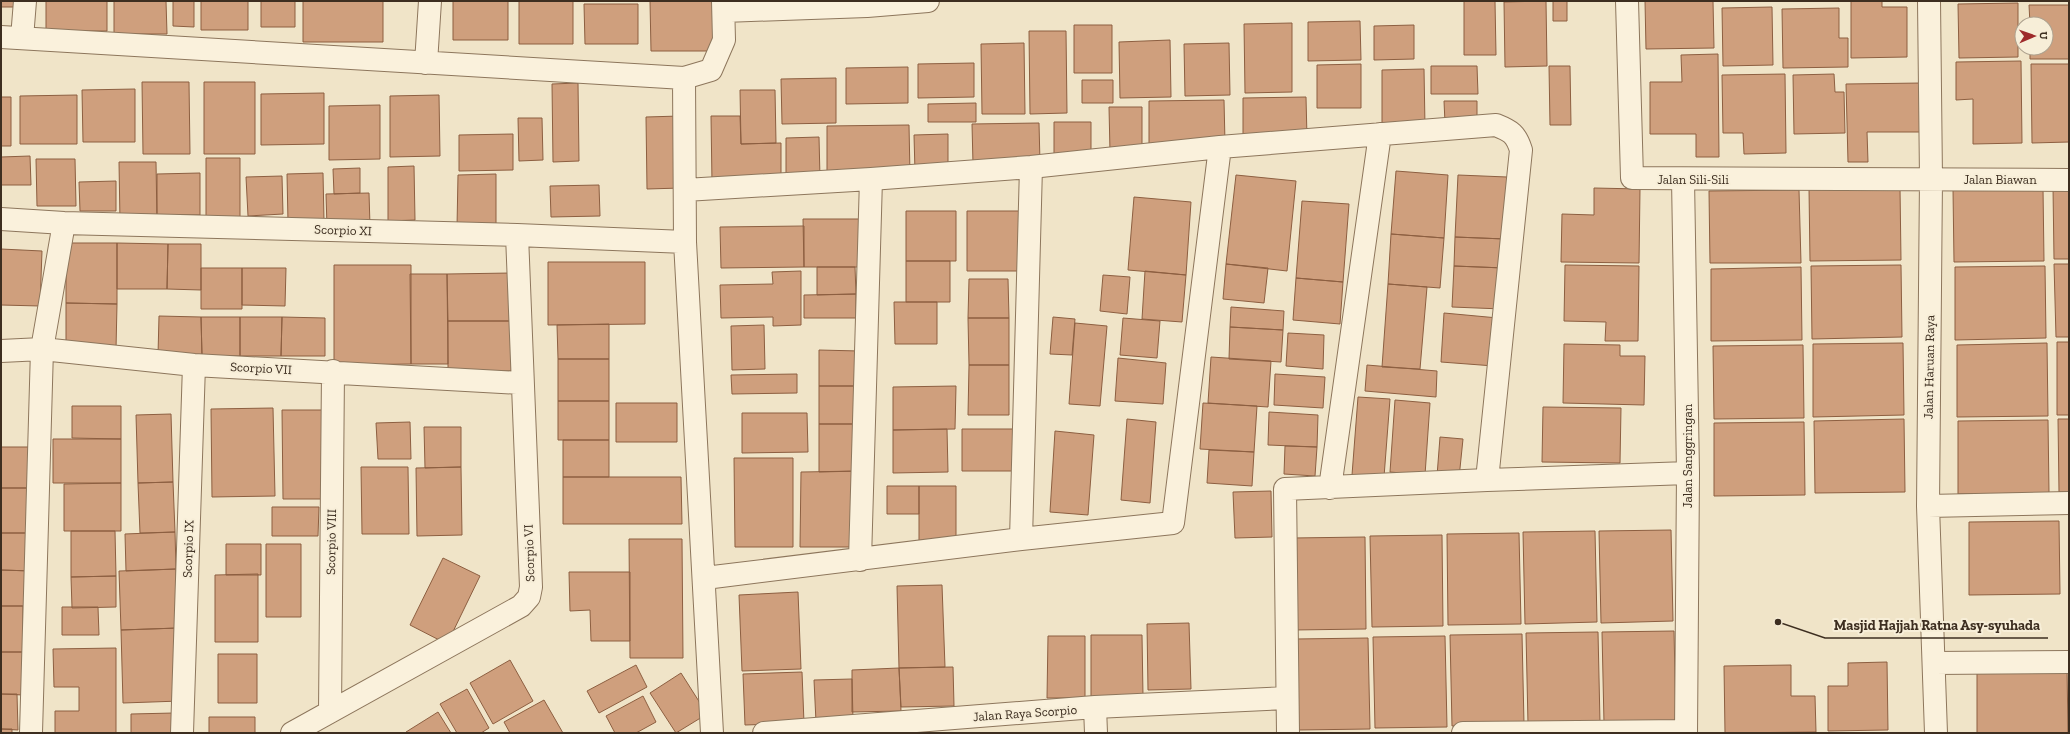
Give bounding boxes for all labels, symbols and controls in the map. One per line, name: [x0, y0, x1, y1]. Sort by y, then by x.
north arrow: [2014, 16, 2054, 56]
text: U: [2037, 31, 2050, 40]
street label: Jalan Sili-Sili: [1657, 172, 1729, 187]
street label: Jalan Biawan: [1963, 172, 2037, 187]
street label: Scorpio XI: [314, 221, 372, 239]
street label: Jalan Haruan Raya: [1921, 314, 1937, 419]
street label: Scorpio VII: [230, 359, 292, 377]
street label: Jalan Sanggringan: [1680, 403, 1695, 508]
street label: Scorpio VIII: [323, 509, 339, 575]
street label: Scorpio IX: [179, 519, 197, 578]
street label: Scorpio VI: [520, 524, 538, 582]
callout: Masjid Hajjah Ratna Asy-syuhada: [1825, 612, 2048, 638]
text: Masjid Hajjah Ratna Asy-syuhada: [1834, 617, 2040, 634]
street label: Jalan Raya Scorpio: [972, 702, 1078, 724]

